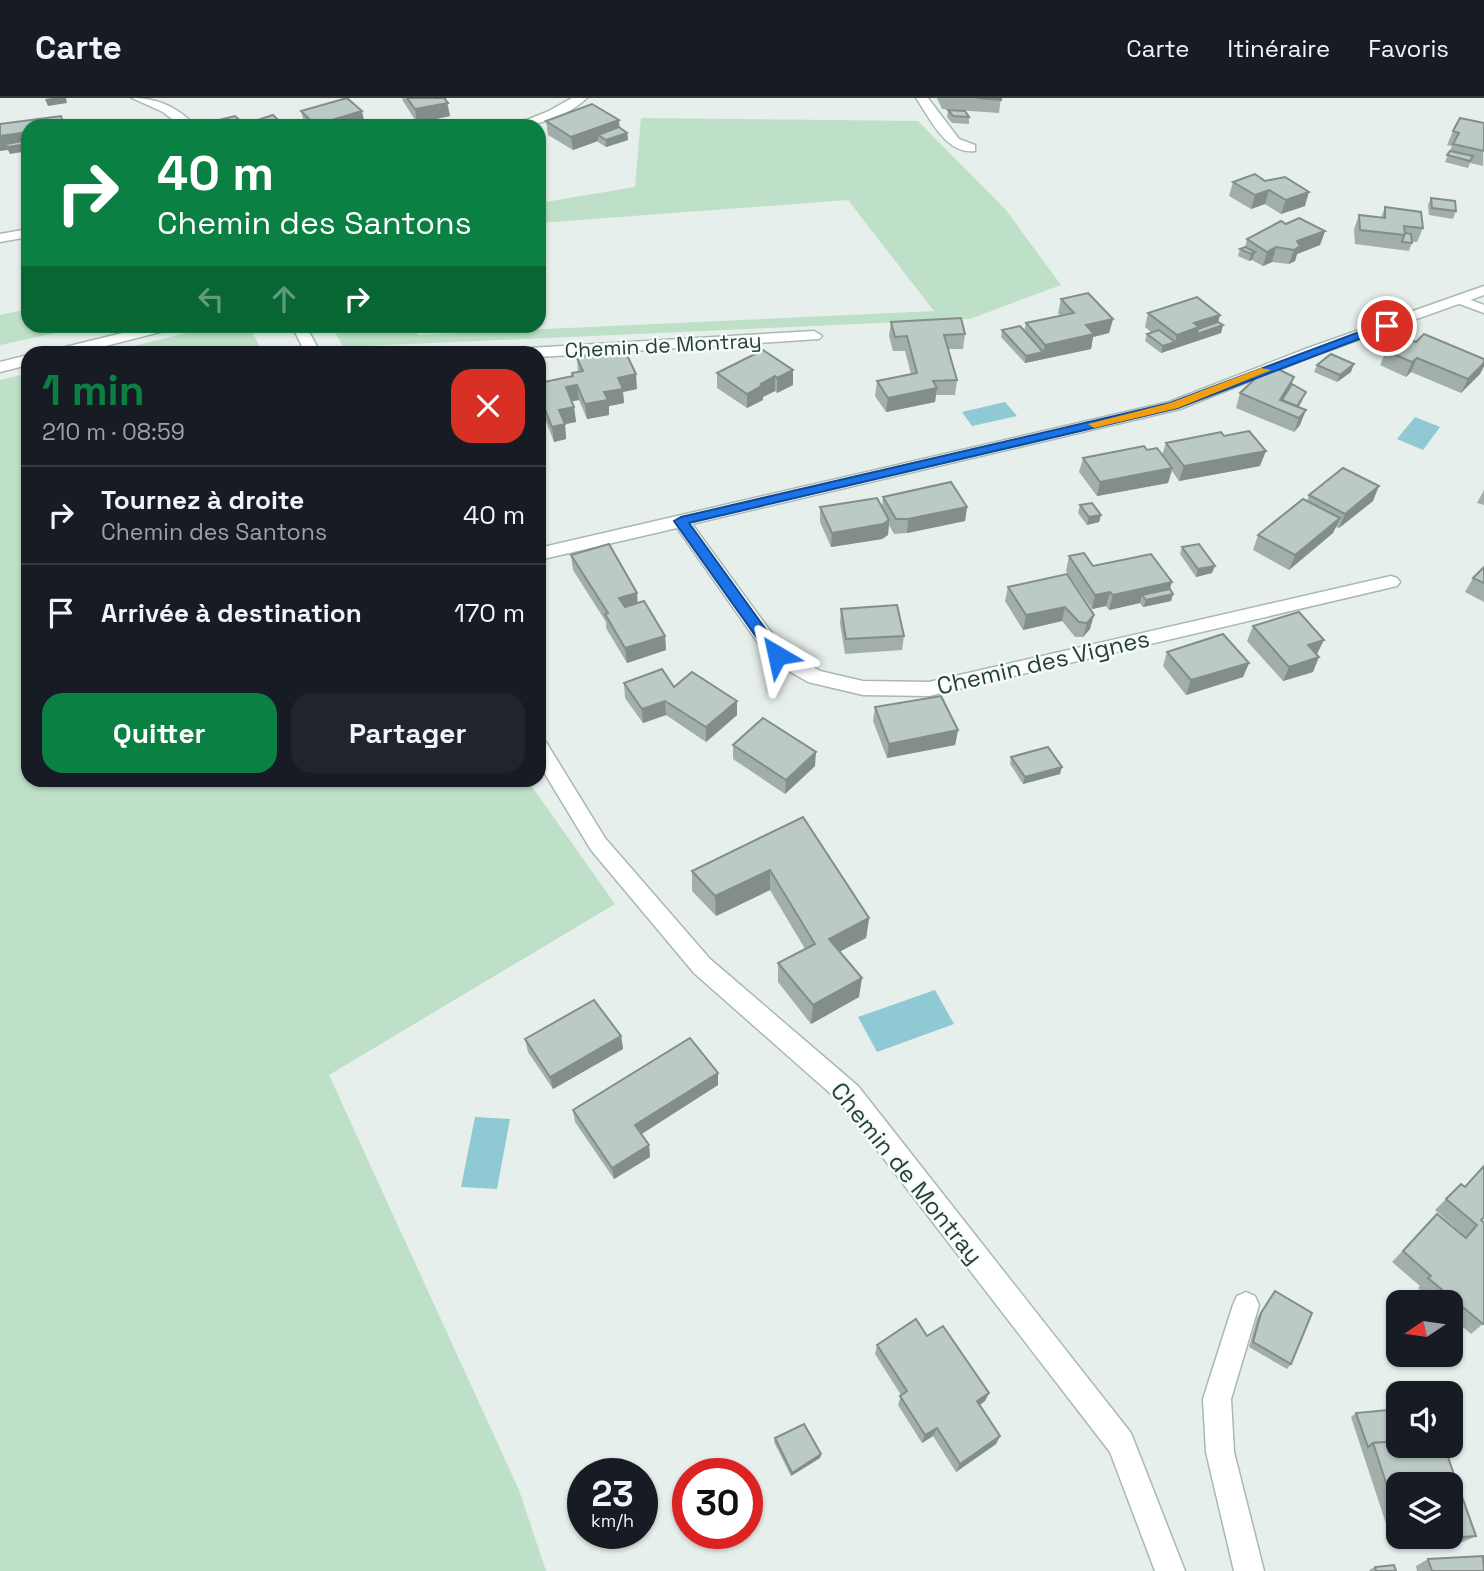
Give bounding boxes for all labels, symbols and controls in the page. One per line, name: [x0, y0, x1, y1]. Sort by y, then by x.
text: Carte: [35, 27, 122, 69]
text: Carte: [1126, 33, 1189, 64]
text: Itinéraire: [1227, 33, 1330, 64]
text: Favoris: [1368, 33, 1449, 64]
text: 40 m: [157, 142, 274, 204]
icon: right: [42, 147, 133, 238]
text: Chemin des Santons: [157, 203, 472, 243]
icon: left: [192, 280, 230, 318]
icon: ahead: [265, 280, 303, 318]
icon: right: [338, 280, 376, 318]
pin: [1357, 296, 1417, 356]
icon: arrive: [1368, 307, 1406, 345]
street label: Chemin de Montray: [564, 326, 762, 364]
text: 1 min: [42, 364, 145, 417]
button: close: [451, 369, 525, 443]
text: 210 m · 08:59: [42, 417, 185, 447]
text: Tournez à droite: [101, 483, 304, 517]
icon: right: [42, 496, 80, 534]
text: 40 m: [463, 498, 525, 532]
text: Chemin des Santons: [101, 517, 327, 547]
icon: arrive: [42, 594, 80, 632]
text: Arrivée à destination: [101, 596, 362, 630]
text: 170 m: [454, 596, 525, 630]
position arrow: [740, 618, 814, 692]
street label: Chemin des Vignes: [933, 622, 1153, 702]
button: Quitter: [42, 693, 277, 773]
button: Partager: [291, 693, 525, 773]
street label: Chemin de Montray: [824, 1076, 990, 1270]
north arrow: [1386, 1290, 1463, 1367]
map controls: [1386, 1290, 1463, 1549]
button: sound: [1386, 1381, 1463, 1458]
speed limit sign: 30: [672, 1458, 763, 1549]
text: 23: [591, 1472, 634, 1516]
button: layers: [1386, 1472, 1463, 1549]
text: km/h: [591, 1509, 634, 1532]

